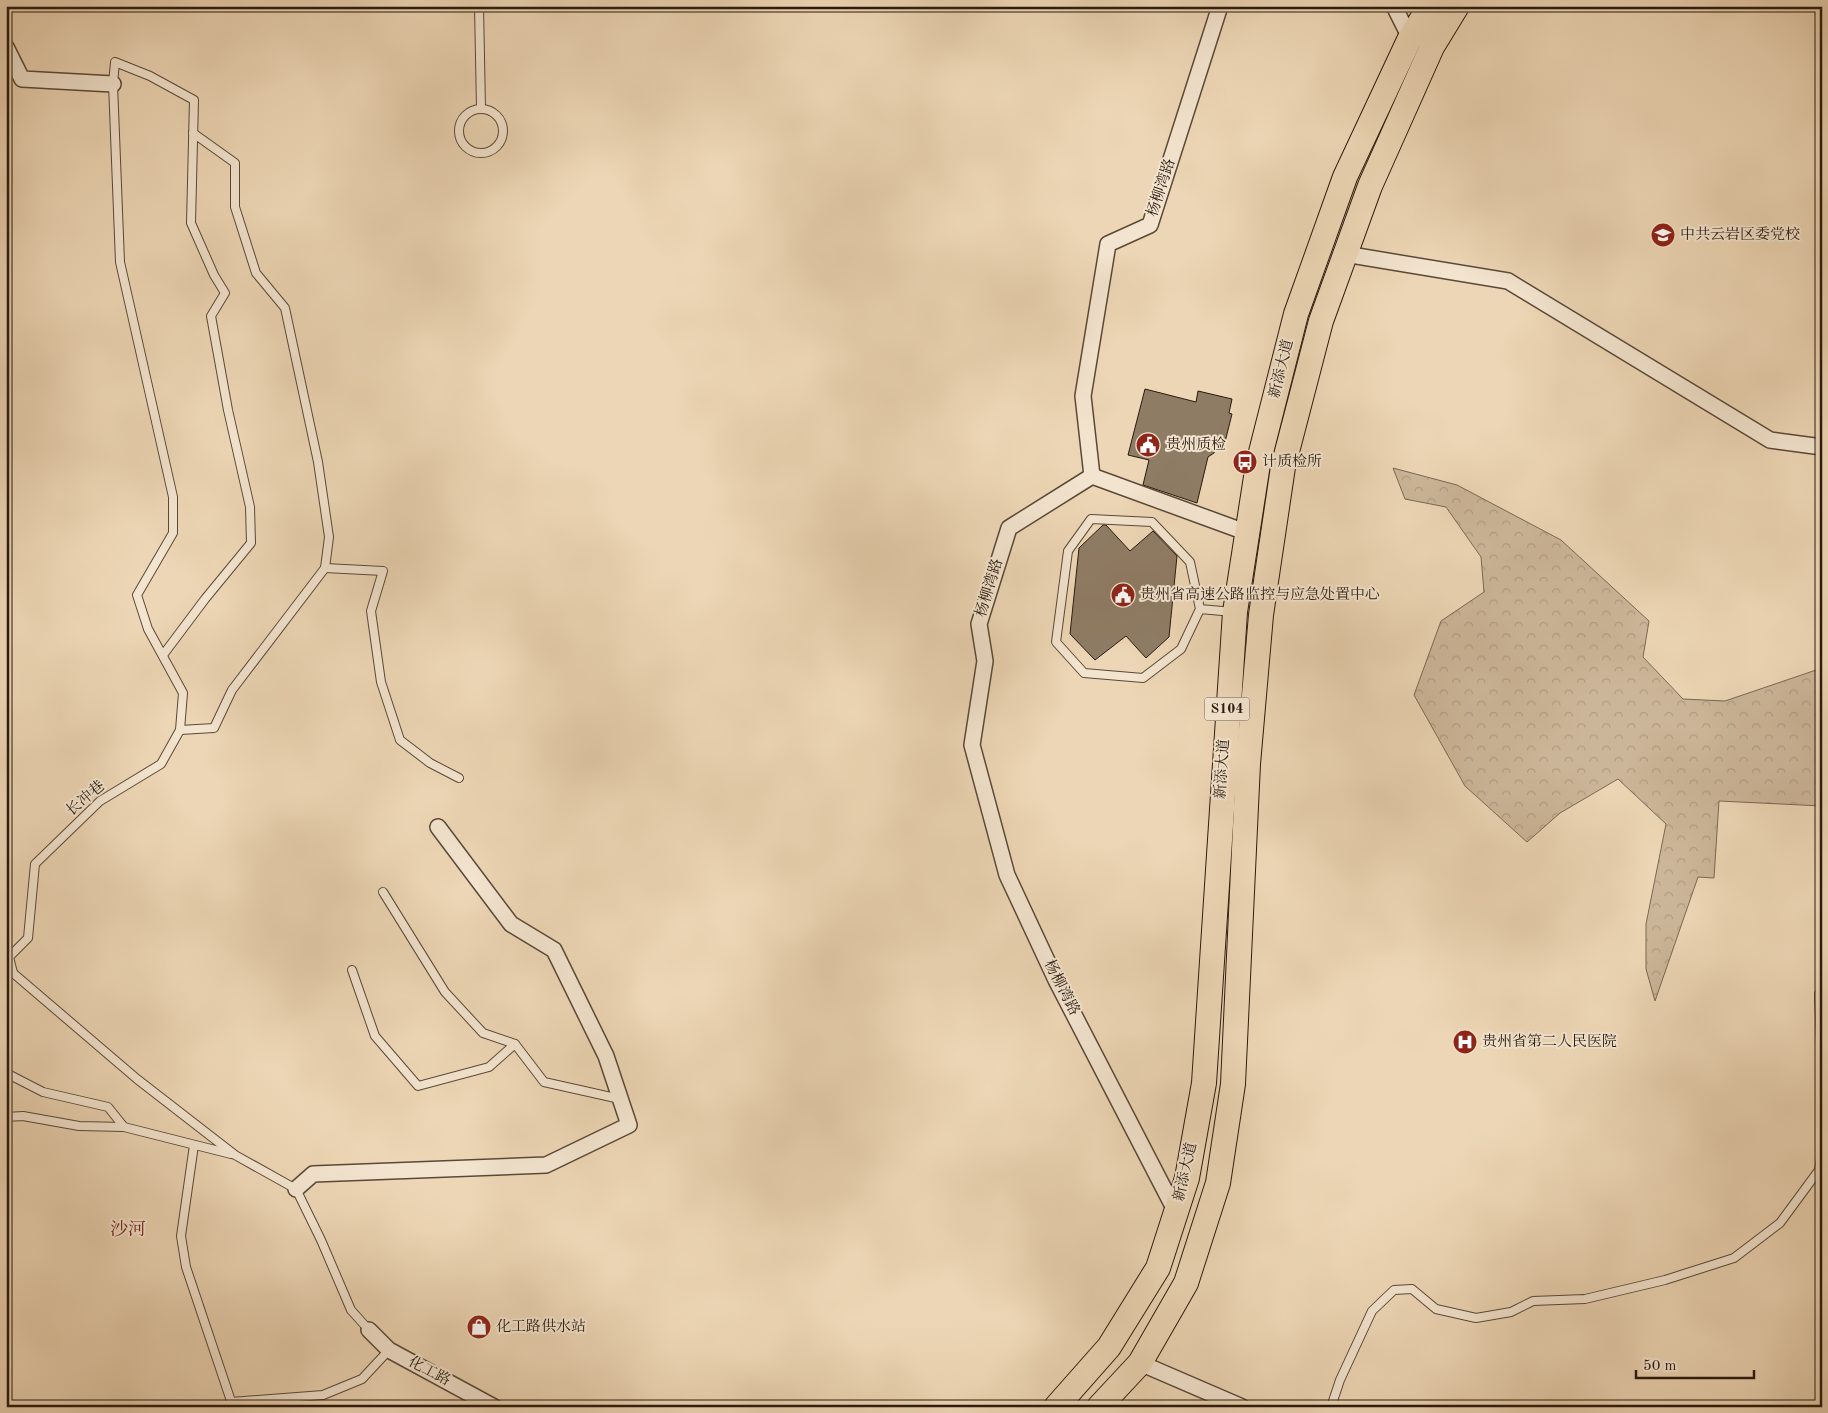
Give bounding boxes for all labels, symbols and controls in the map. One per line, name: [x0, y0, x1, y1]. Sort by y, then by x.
street label: 杨柳湾路: [1144, 157, 1178, 219]
school or university icon: 中共云岩区委党校: [1650, 222, 1676, 248]
place label: 中共云岩区委党校: [1680, 226, 1800, 243]
street label: 新添大道: [1266, 338, 1297, 400]
public building icon: 贵州质检: [1135, 432, 1161, 458]
place label: 贵州质检: [1166, 436, 1226, 453]
bus stop icon: 计质检所: [1232, 449, 1258, 475]
place label: 计质检所: [1262, 453, 1322, 470]
street label: 杨柳湾路: [972, 557, 1006, 619]
public building icon: 贵州省高速公路监控与应急处置中心: [1110, 582, 1136, 608]
place label: 贵州省高速公路监控与应急处置中心: [1140, 586, 1380, 603]
road number: S104: [1204, 698, 1250, 721]
street label: 新添大道: [1211, 738, 1233, 799]
street label: 长冲巷: [63, 777, 108, 819]
street label: 杨柳湾路: [1041, 957, 1083, 1018]
hospital icon: 贵州省第二人民医院: [1452, 1029, 1478, 1055]
place label: 贵州省第二人民医院: [1482, 1033, 1617, 1050]
street label: 新添大道: [1170, 1141, 1200, 1203]
district label: 沙河: [110, 1219, 146, 1239]
shop icon: 化工路供水站: [466, 1314, 492, 1340]
place label: 化工路供水站: [496, 1318, 586, 1335]
scale bar: [1636, 1348, 1753, 1380]
street label: 化工路: [406, 1353, 453, 1389]
text: 50 m: [1643, 1359, 1677, 1374]

